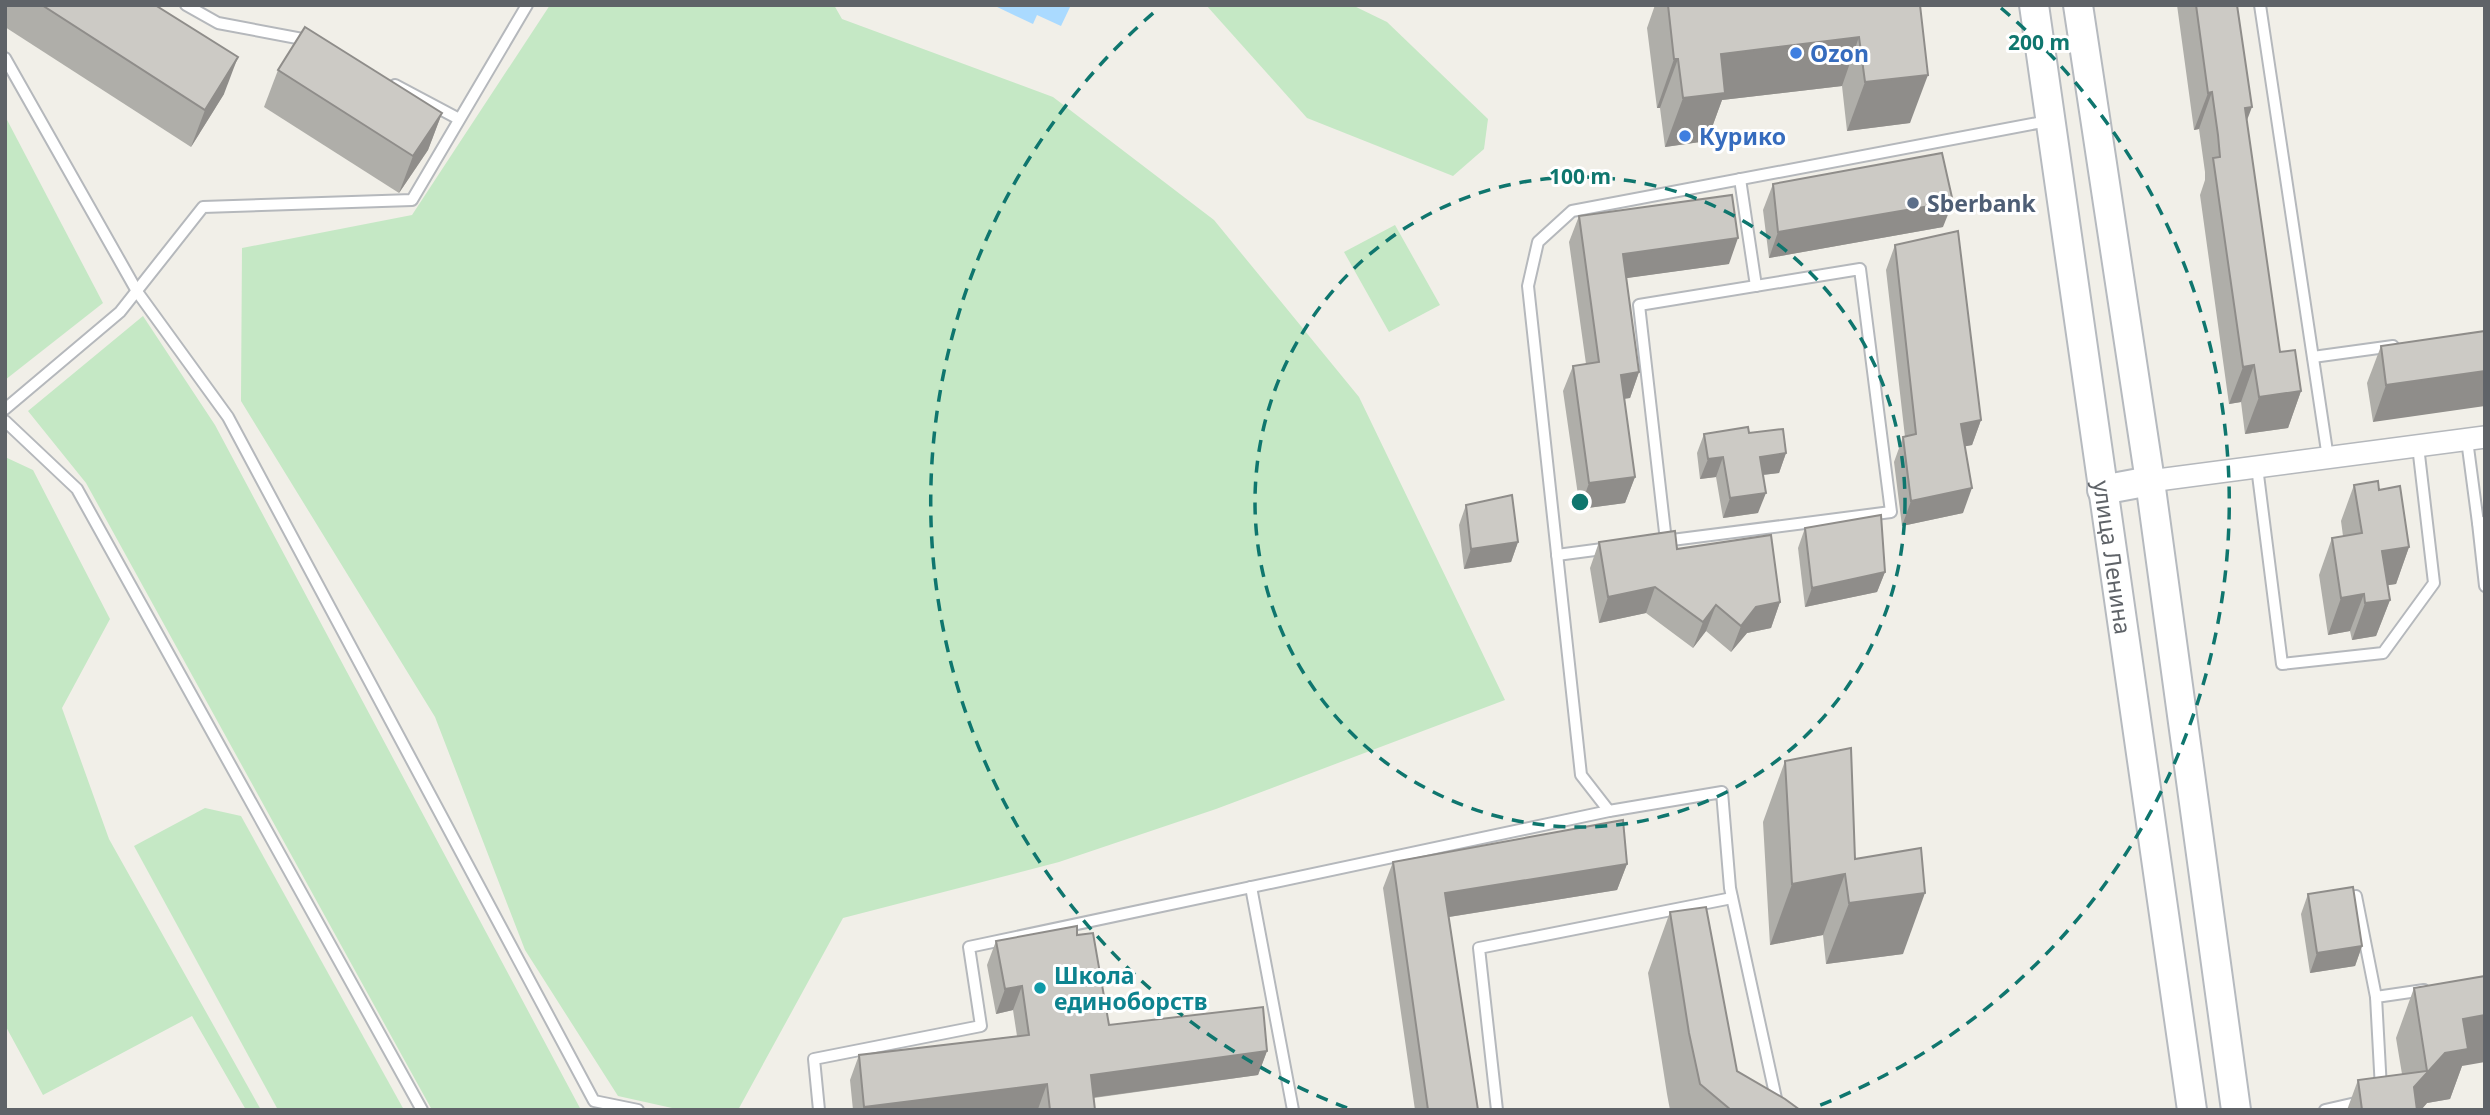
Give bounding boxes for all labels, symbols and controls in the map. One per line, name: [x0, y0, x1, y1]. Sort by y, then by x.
text: 200 m: [2008, 28, 2070, 56]
place label: Ozon: [1810, 37, 1869, 69]
marker: Ozon: [1788, 45, 1804, 61]
place label: Курико: [1699, 120, 1786, 152]
marker: Курико: [1677, 128, 1693, 144]
text: 100 m: [1549, 162, 1611, 190]
place label: Sberbank: [1927, 187, 2036, 219]
marker: Sberbank: [1905, 195, 1921, 211]
street label: улица Ленина: [2086, 478, 2140, 637]
centre of rings: [1568, 490, 1592, 514]
place label: Школа единоборств: [1054, 959, 1207, 1017]
marker: Школа единоборств: [1032, 980, 1048, 996]

